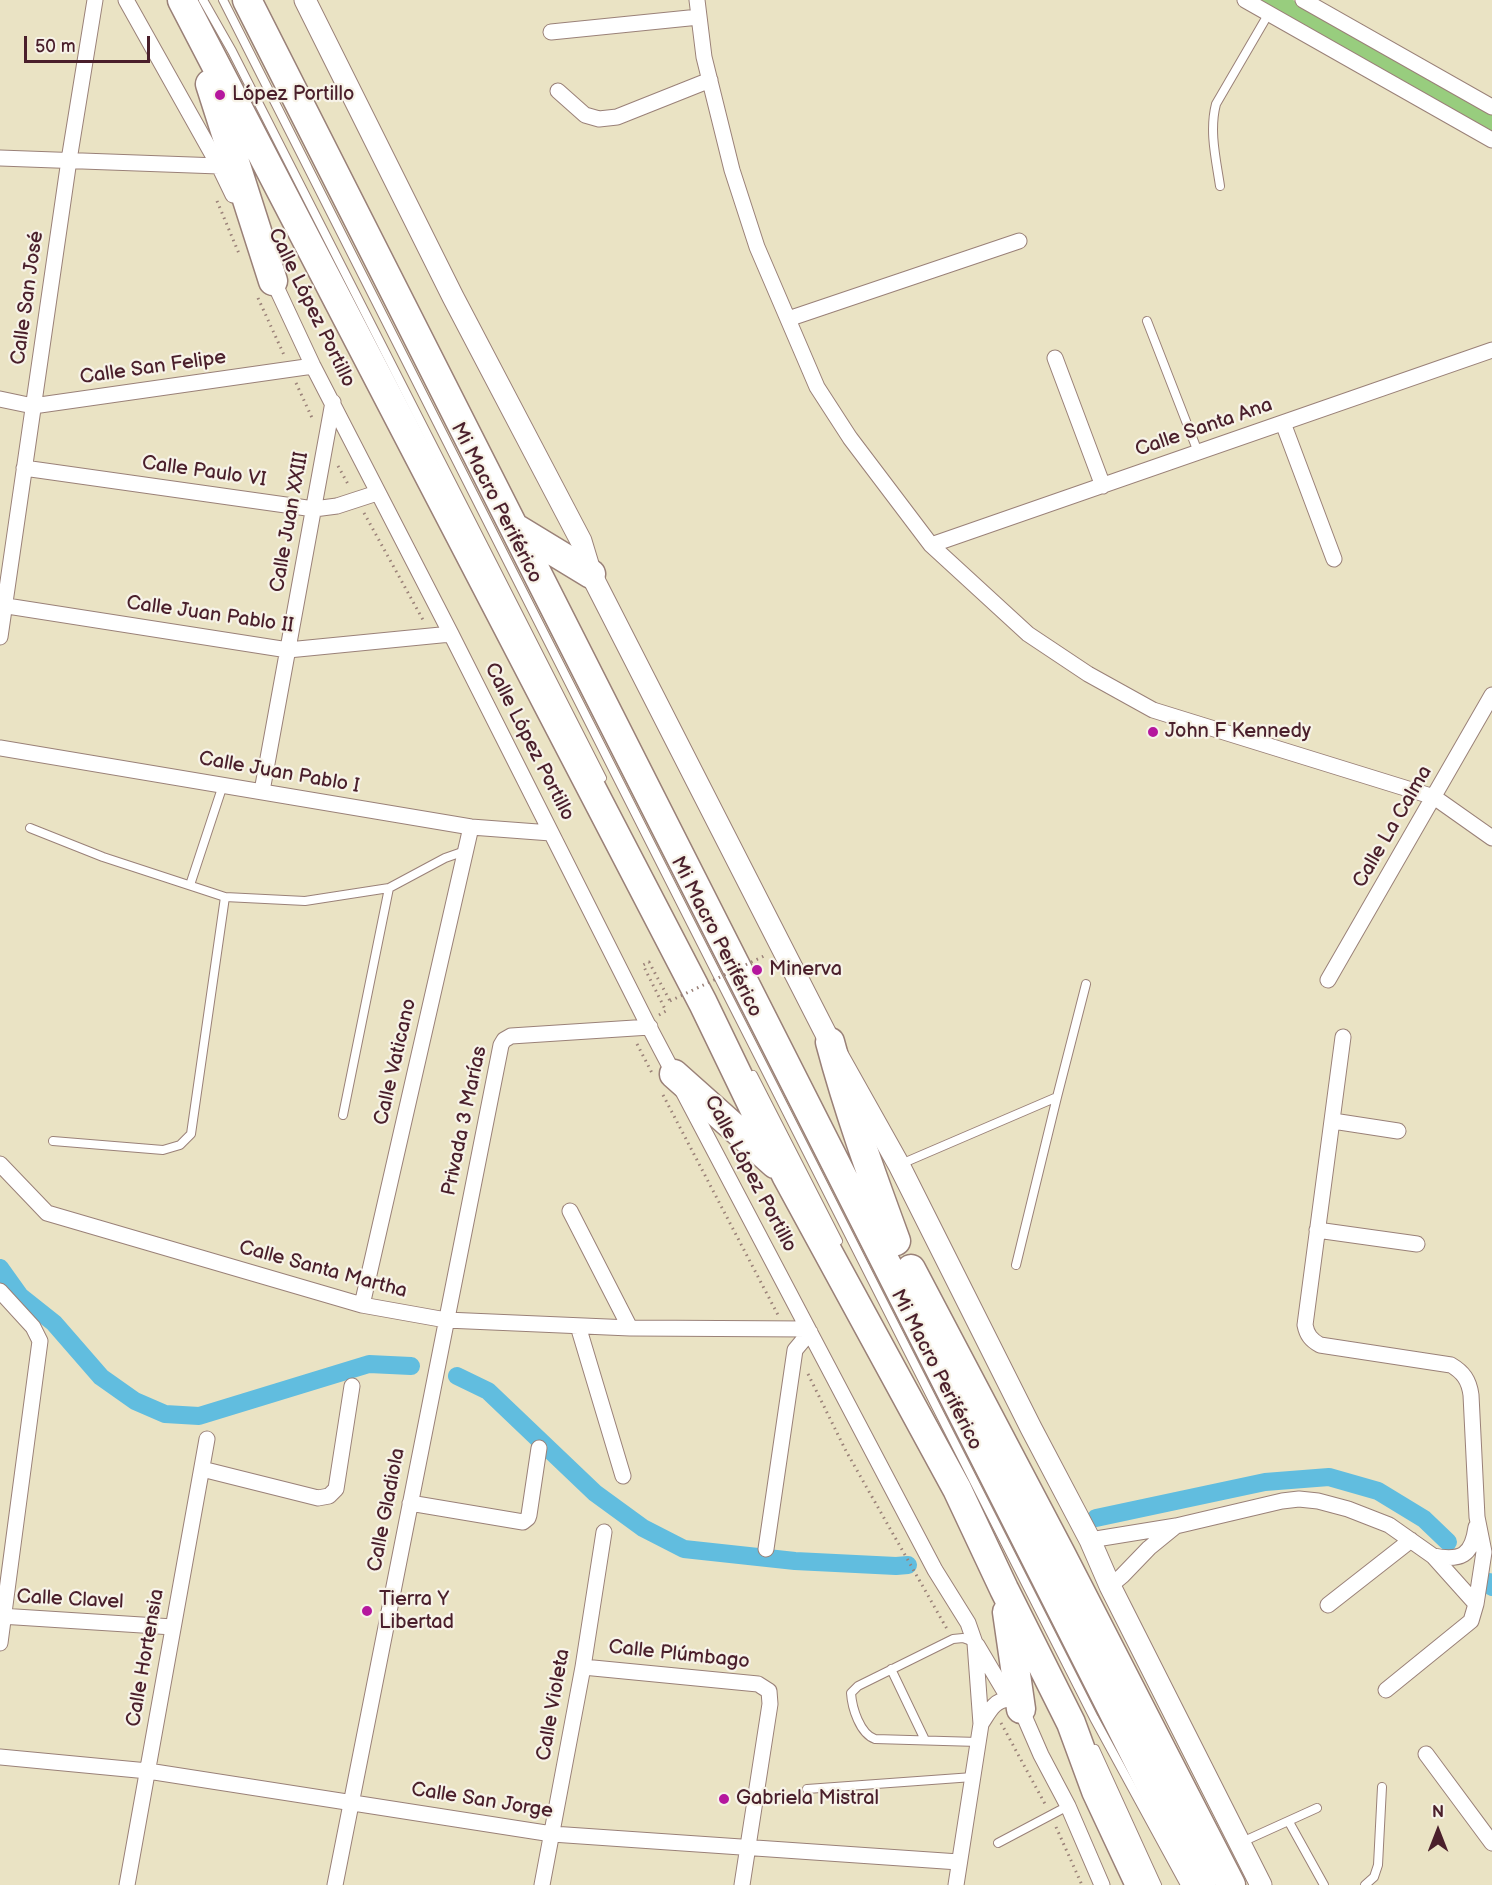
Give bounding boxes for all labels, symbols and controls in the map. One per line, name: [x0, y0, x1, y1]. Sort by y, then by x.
scale bar: [27, 24, 153, 62]
text: 50 m: [35, 36, 76, 57]
place label: López Portillo: [232, 83, 354, 107]
marker: López Portillo: [213, 88, 227, 102]
street label: Calle López Portillo: [262, 225, 360, 391]
street label: Calle San José: [7, 229, 49, 367]
street label: Calle San Felipe: [78, 346, 228, 390]
street label: Calle Santa Ana: [1132, 393, 1276, 463]
street label: Mi Macro Periférico: [445, 419, 547, 587]
street label: Calle Juan XXIII: [266, 450, 314, 594]
street label: Calle Paulo VI: [140, 451, 268, 493]
street label: Calle Juan Pablo II: [125, 591, 295, 639]
street label: Calle López Portillo: [479, 659, 579, 825]
place label: John F Kennedy: [1165, 720, 1311, 744]
marker: John F Kennedy: [1146, 725, 1160, 739]
street label: Calle Juan Pablo I: [197, 747, 361, 799]
street label: Calle La Calma: [1348, 762, 1438, 892]
street label: Mi Macro Periférico: [665, 853, 767, 1021]
place label: Minerva: [769, 958, 842, 982]
marker: Minerva: [750, 963, 764, 977]
street label: Calle Vaticano: [370, 996, 422, 1128]
street label: Privada 3 Marías: [437, 1044, 493, 1198]
street label: Calle López Portillo: [699, 1092, 801, 1256]
street label: Calle Santa Martha: [236, 1236, 410, 1304]
street label: Mi Macro Periférico: [885, 1286, 987, 1454]
street label: Calle Gladiola: [363, 1446, 411, 1574]
street label: Calle Clavel: [16, 1585, 124, 1615]
street label: Calle Hortensia: [122, 1587, 170, 1729]
place label: Tierra Y Libertad: [379, 1588, 454, 1635]
marker: Tierra Y Libertad: [360, 1604, 374, 1618]
street label: Calle Plúmbago: [607, 1636, 751, 1674]
street label: Calle Violeta: [532, 1647, 576, 1763]
street label: Calle San Jorge: [409, 1778, 555, 1824]
place label: Gabriela Mistral: [736, 1787, 879, 1811]
marker: Gabriela Mistral: [717, 1792, 731, 1806]
north arrow: [1408, 1801, 1468, 1861]
text: N: [1432, 1803, 1444, 1822]

